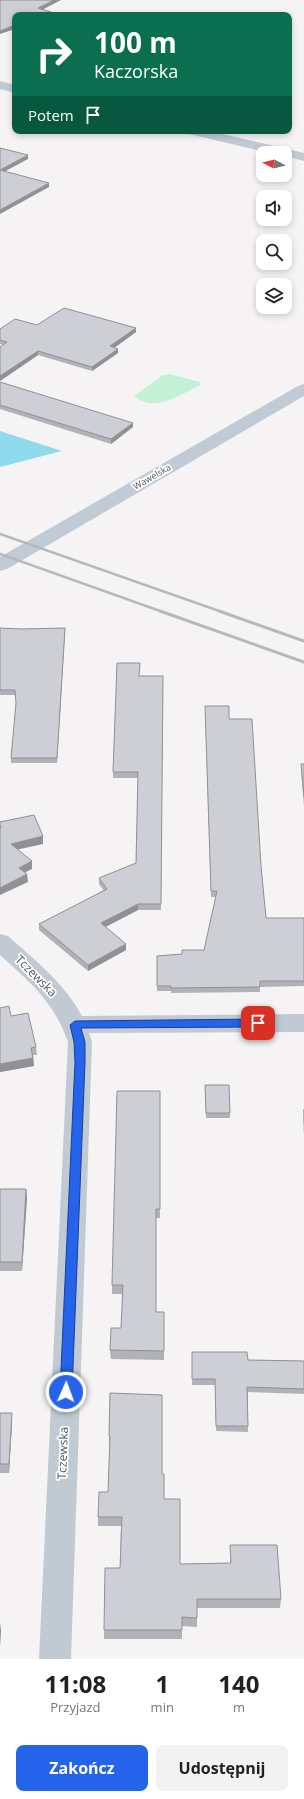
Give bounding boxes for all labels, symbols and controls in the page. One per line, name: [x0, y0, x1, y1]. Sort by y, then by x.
text: 100 m: [94, 23, 177, 61]
icon: right: [28, 28, 80, 80]
text: Kaczorska: [94, 59, 178, 83]
icon: arrive: [82, 104, 104, 126]
text: Potem: [28, 105, 74, 125]
north arrow: [256, 146, 292, 182]
map controls: [256, 146, 292, 314]
button: sound: [256, 190, 292, 226]
button: search: [256, 234, 292, 270]
button: layers: [256, 278, 292, 314]
street label: Wawelska: [130, 461, 173, 493]
street label: Tczewska: [12, 951, 61, 1000]
pin: [241, 1006, 275, 1040]
icon: arrive: [247, 1012, 269, 1034]
position arrow: [45, 1371, 87, 1413]
street label: Tczewska: [53, 1426, 72, 1480]
text: 11:08: [44, 1667, 106, 1700]
text: 1: [155, 1667, 169, 1700]
text: 140: [218, 1667, 260, 1700]
text: Przyjazd: [50, 1698, 100, 1716]
text: min: [151, 1698, 174, 1716]
text: m: [233, 1698, 245, 1716]
button: Zakończ: [16, 1745, 148, 1791]
button: Udostępnij: [156, 1745, 288, 1791]

